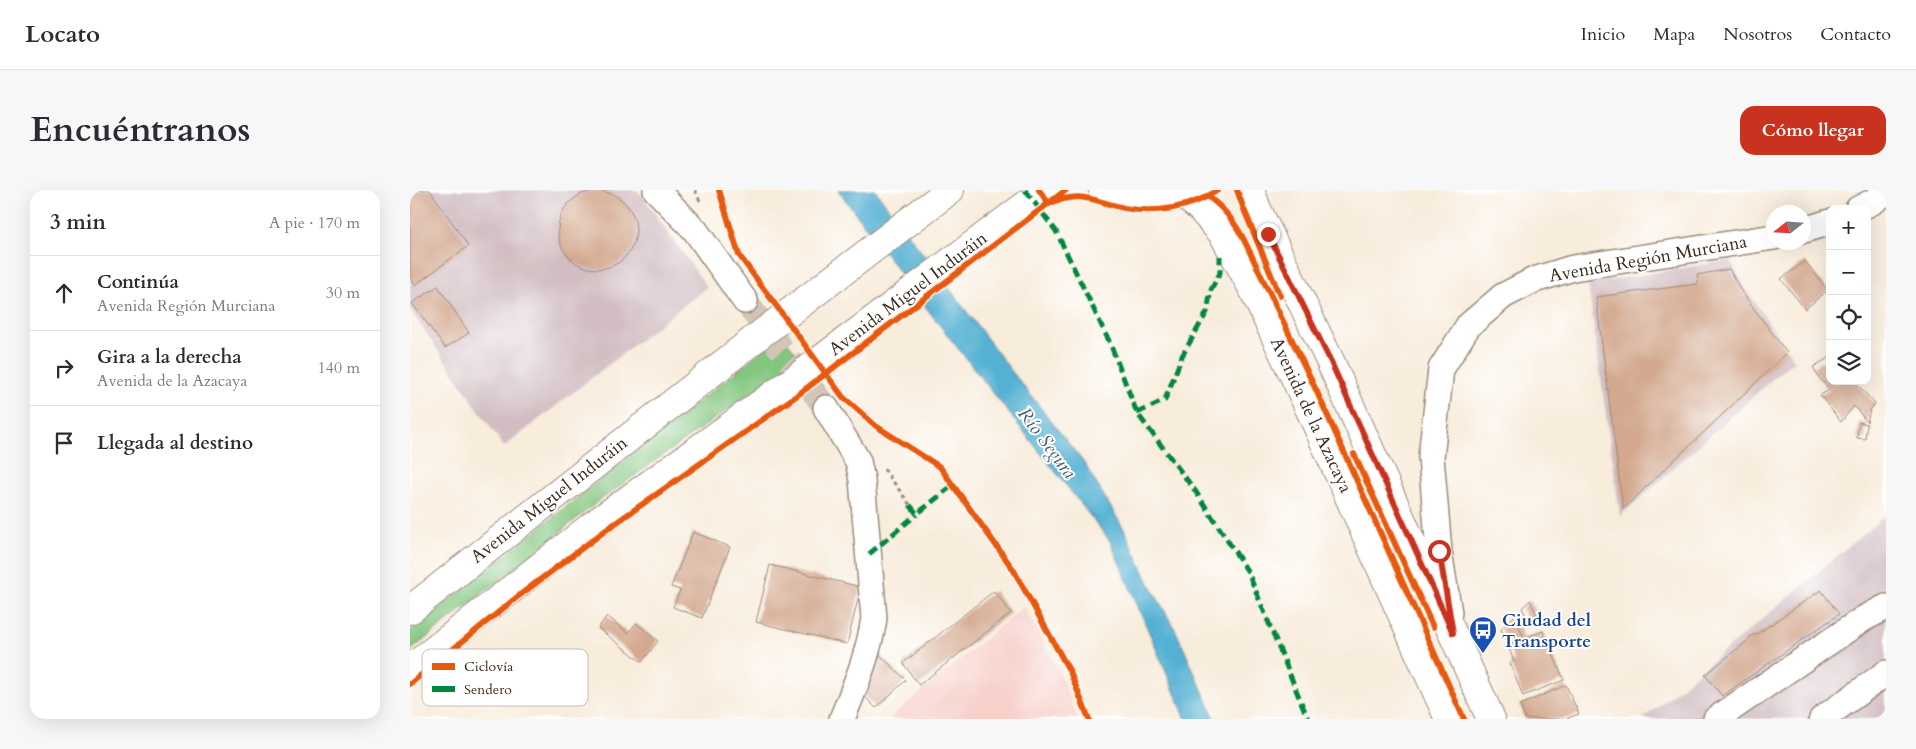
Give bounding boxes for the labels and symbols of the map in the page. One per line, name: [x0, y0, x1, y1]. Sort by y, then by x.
north arrow: [1766, 205, 1811, 250]
route end: [1257, 223, 1280, 246]
street label: Avenida Miguel Induráin: [824, 226, 993, 362]
street label: Avenida Región Murciana: [1547, 229, 1749, 289]
street label: Avenida de la Azacaya: [1264, 333, 1358, 497]
water label: Río Segura: [1012, 402, 1083, 484]
street label: Avenida Miguel Induráin: [465, 430, 633, 569]
route start: [1428, 540, 1451, 563]
place label: Ciudad del Transporte: [1502, 608, 1591, 654]
bus stop icon: Ciudad del Transporte: [1468, 615, 1498, 654]
legend: [422, 649, 588, 706]
text: Ciclovía: [464, 657, 513, 676]
text: Sendero: [464, 680, 512, 699]

